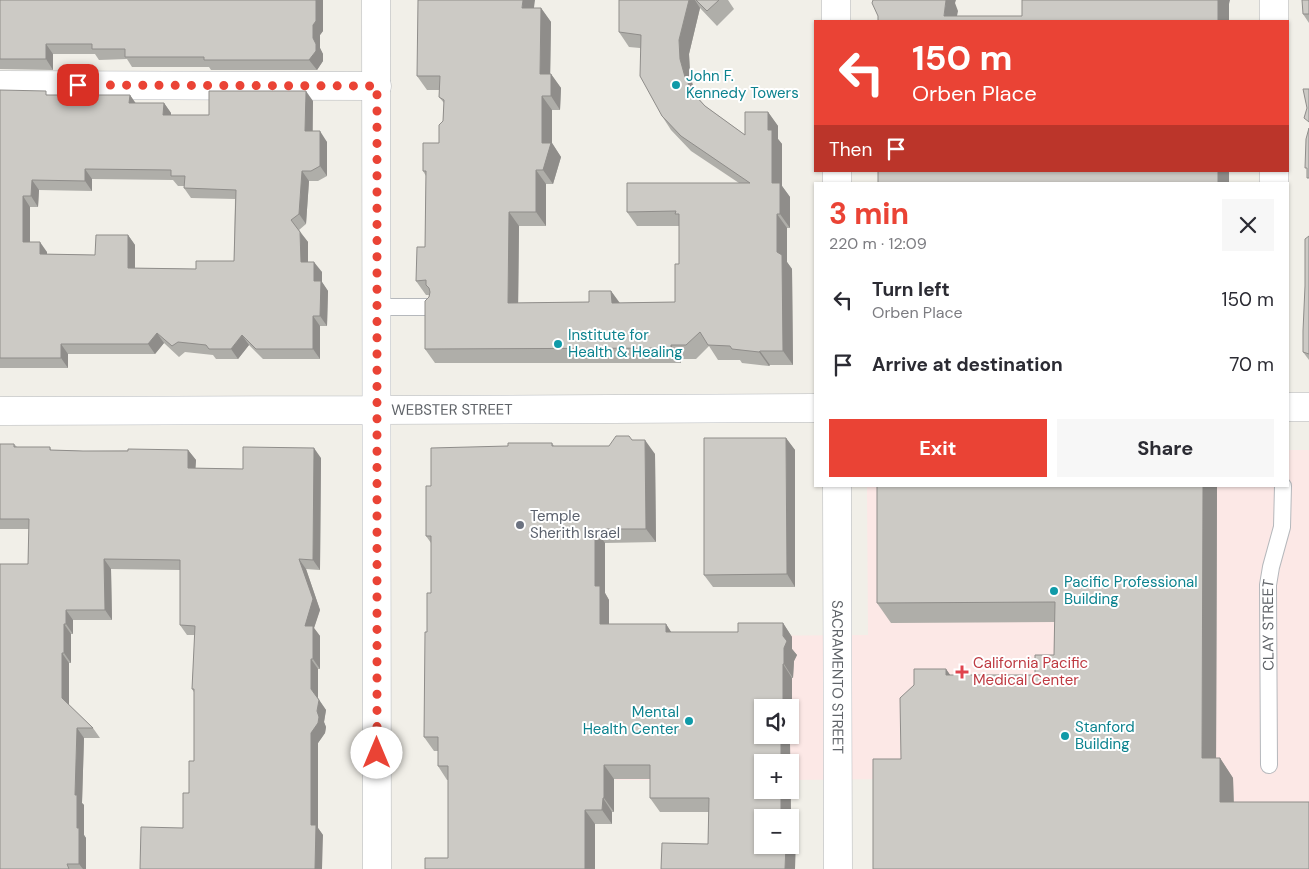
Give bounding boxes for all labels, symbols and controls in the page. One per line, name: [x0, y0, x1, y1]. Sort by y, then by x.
text: 150 m: [912, 35, 1012, 81]
icon: left: [829, 40, 894, 105]
pin: [57, 64, 99, 106]
place label: John F. Kennedy Towers: [686, 66, 799, 103]
icon: arrive: [64, 71, 92, 99]
marker: John F. Kennedy Towers: [670, 79, 682, 91]
text: Orben Place: [912, 79, 1037, 108]
icon: arrive: [882, 135, 910, 163]
text: Then: [829, 137, 872, 162]
text: 3 min: [829, 194, 909, 233]
button: close: [1222, 199, 1274, 251]
text: 220 m · 12:09: [829, 233, 927, 254]
text: Turn left: [872, 277, 950, 302]
icon: left: [829, 286, 857, 314]
text: 150 m: [1222, 287, 1274, 312]
text: Orben Place: [872, 302, 963, 323]
place label: Institute for Health & Healing: [568, 325, 683, 362]
marker: Institute for Health & Healing: [552, 338, 564, 350]
icon: arrive: [829, 351, 857, 379]
text: Arrive at destination: [872, 352, 1063, 377]
text: 70 m: [1229, 352, 1274, 377]
street label: WEBSTER STREET: [391, 399, 513, 420]
button: Exit: [829, 419, 1047, 477]
button: Share: [1057, 419, 1274, 477]
place label: Temple Sherith Israel: [530, 506, 620, 543]
marker: Temple Sherith Israel: [514, 519, 526, 531]
place label: Pacific Professional Building: [1064, 572, 1198, 609]
street label: CLAY STREET: [1258, 578, 1279, 671]
marker: Pacific Professional Building: [1048, 585, 1060, 597]
street label: SACRAMENTO STREET: [827, 600, 848, 754]
place label: California Pacific Medical Center: [973, 653, 1088, 690]
marker: California Pacific Medical Center: [955, 665, 969, 679]
map controls: [754, 699, 799, 854]
button: sound: [754, 699, 799, 744]
place label: Mental Health Center: [583, 702, 679, 739]
marker: Mental Health Center: [683, 715, 695, 727]
place label: Stanford Building: [1075, 717, 1135, 754]
position arrow: [350, 726, 402, 778]
marker: Stanford Building: [1059, 730, 1071, 742]
button: +: [754, 754, 799, 799]
button: −: [754, 809, 799, 854]

